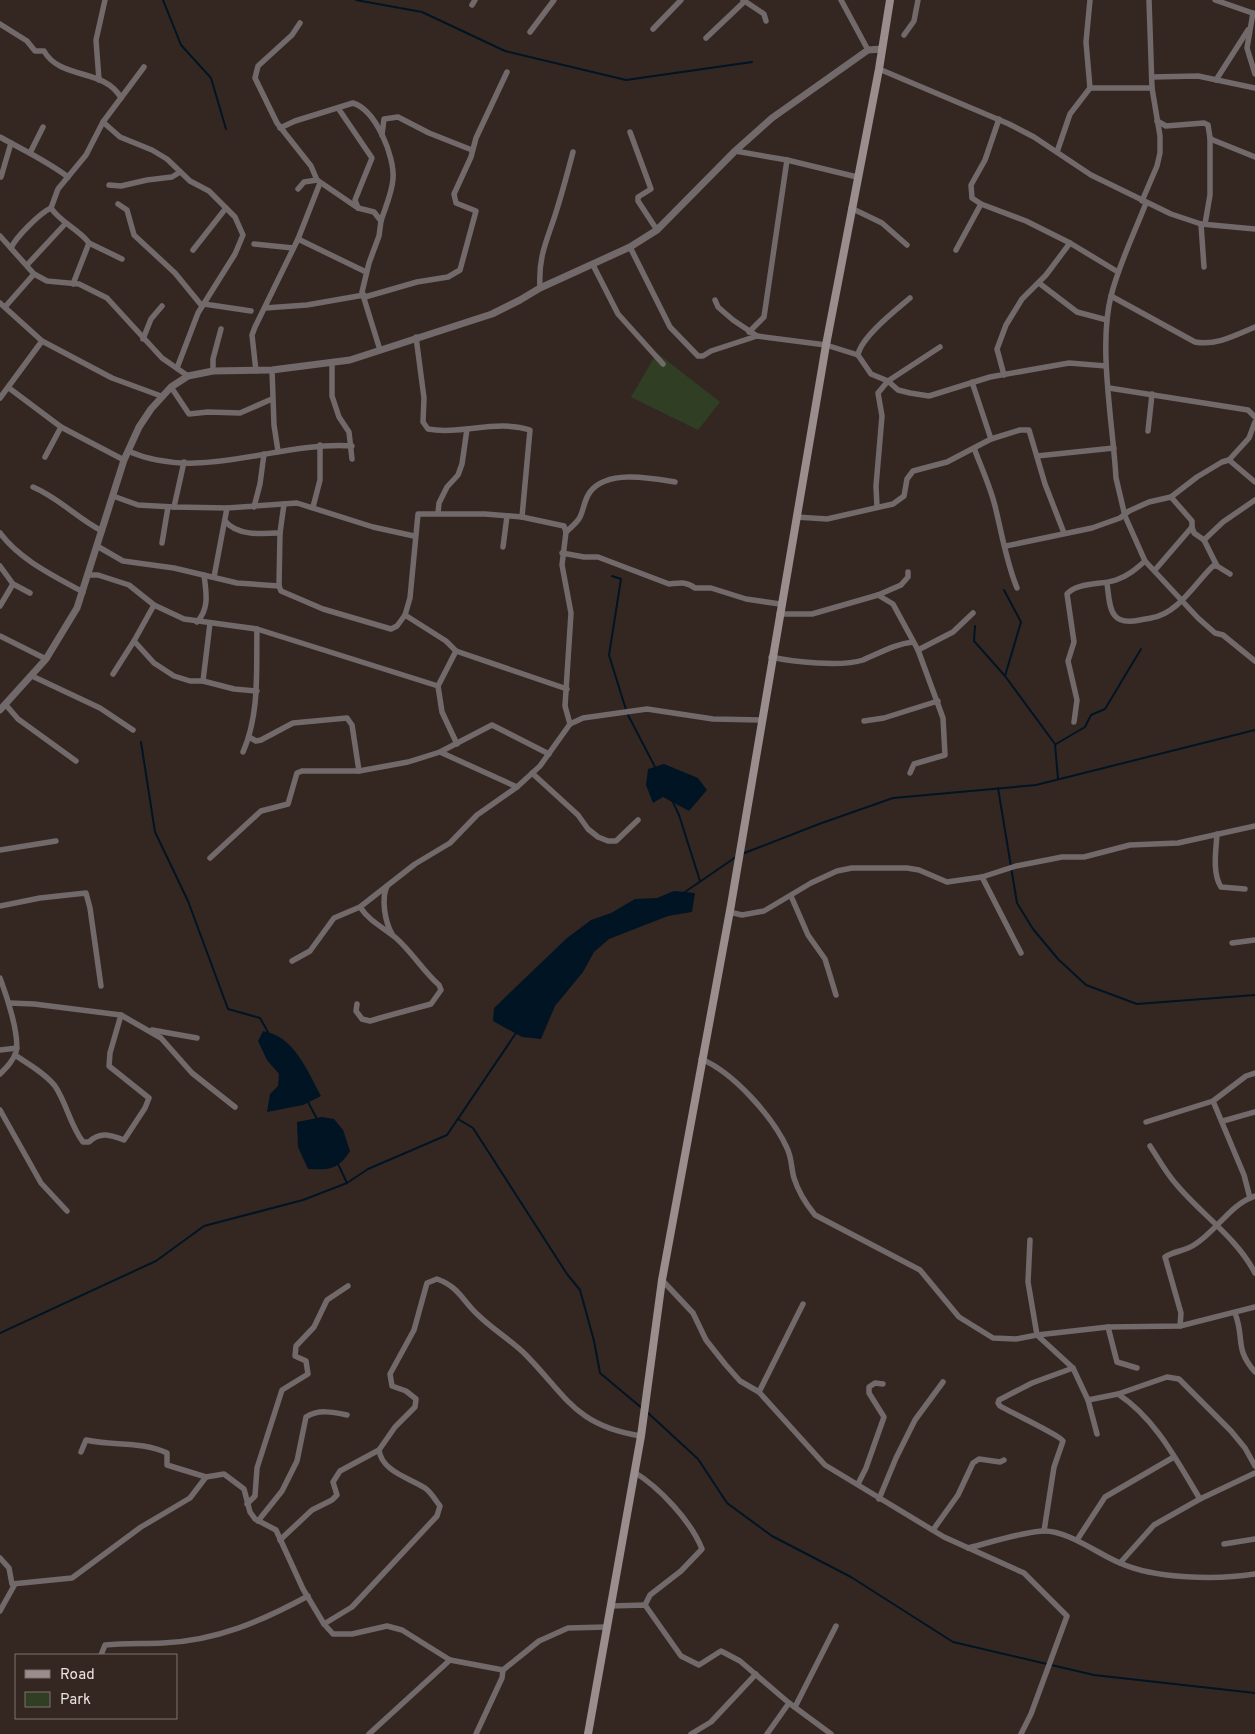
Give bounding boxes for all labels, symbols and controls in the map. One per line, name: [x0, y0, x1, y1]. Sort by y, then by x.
legend: [15, 1654, 178, 1719]
text: Road: [60, 1666, 95, 1685]
text: Park: [60, 1691, 91, 1710]

